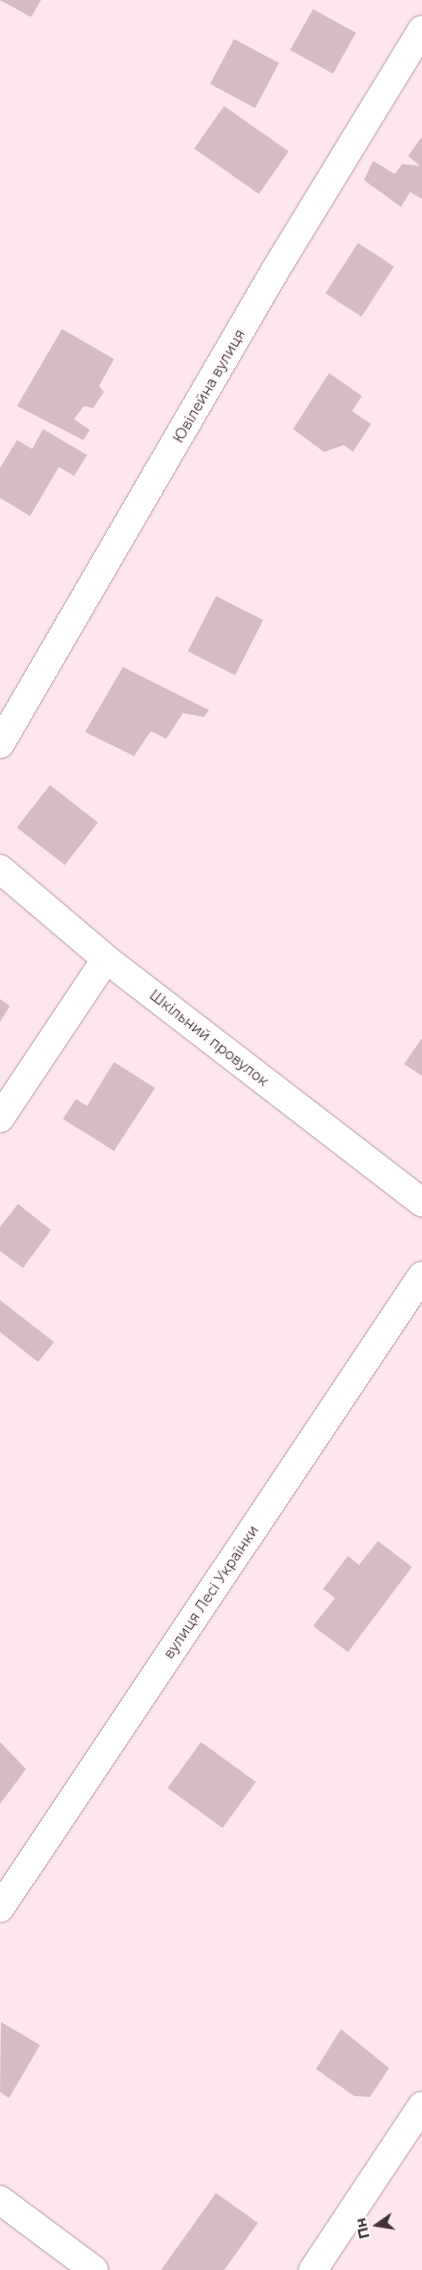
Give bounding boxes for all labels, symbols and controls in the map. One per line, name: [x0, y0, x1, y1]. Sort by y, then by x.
street label: Ювілейна вулиця: [170, 326, 248, 446]
street label: Шкільний провулок: [146, 986, 272, 1090]
street label: вулиця Лесі Українки: [160, 1522, 262, 1662]
north arrow: [352, 2200, 402, 2250]
text: Пн: [351, 2216, 374, 2241]

